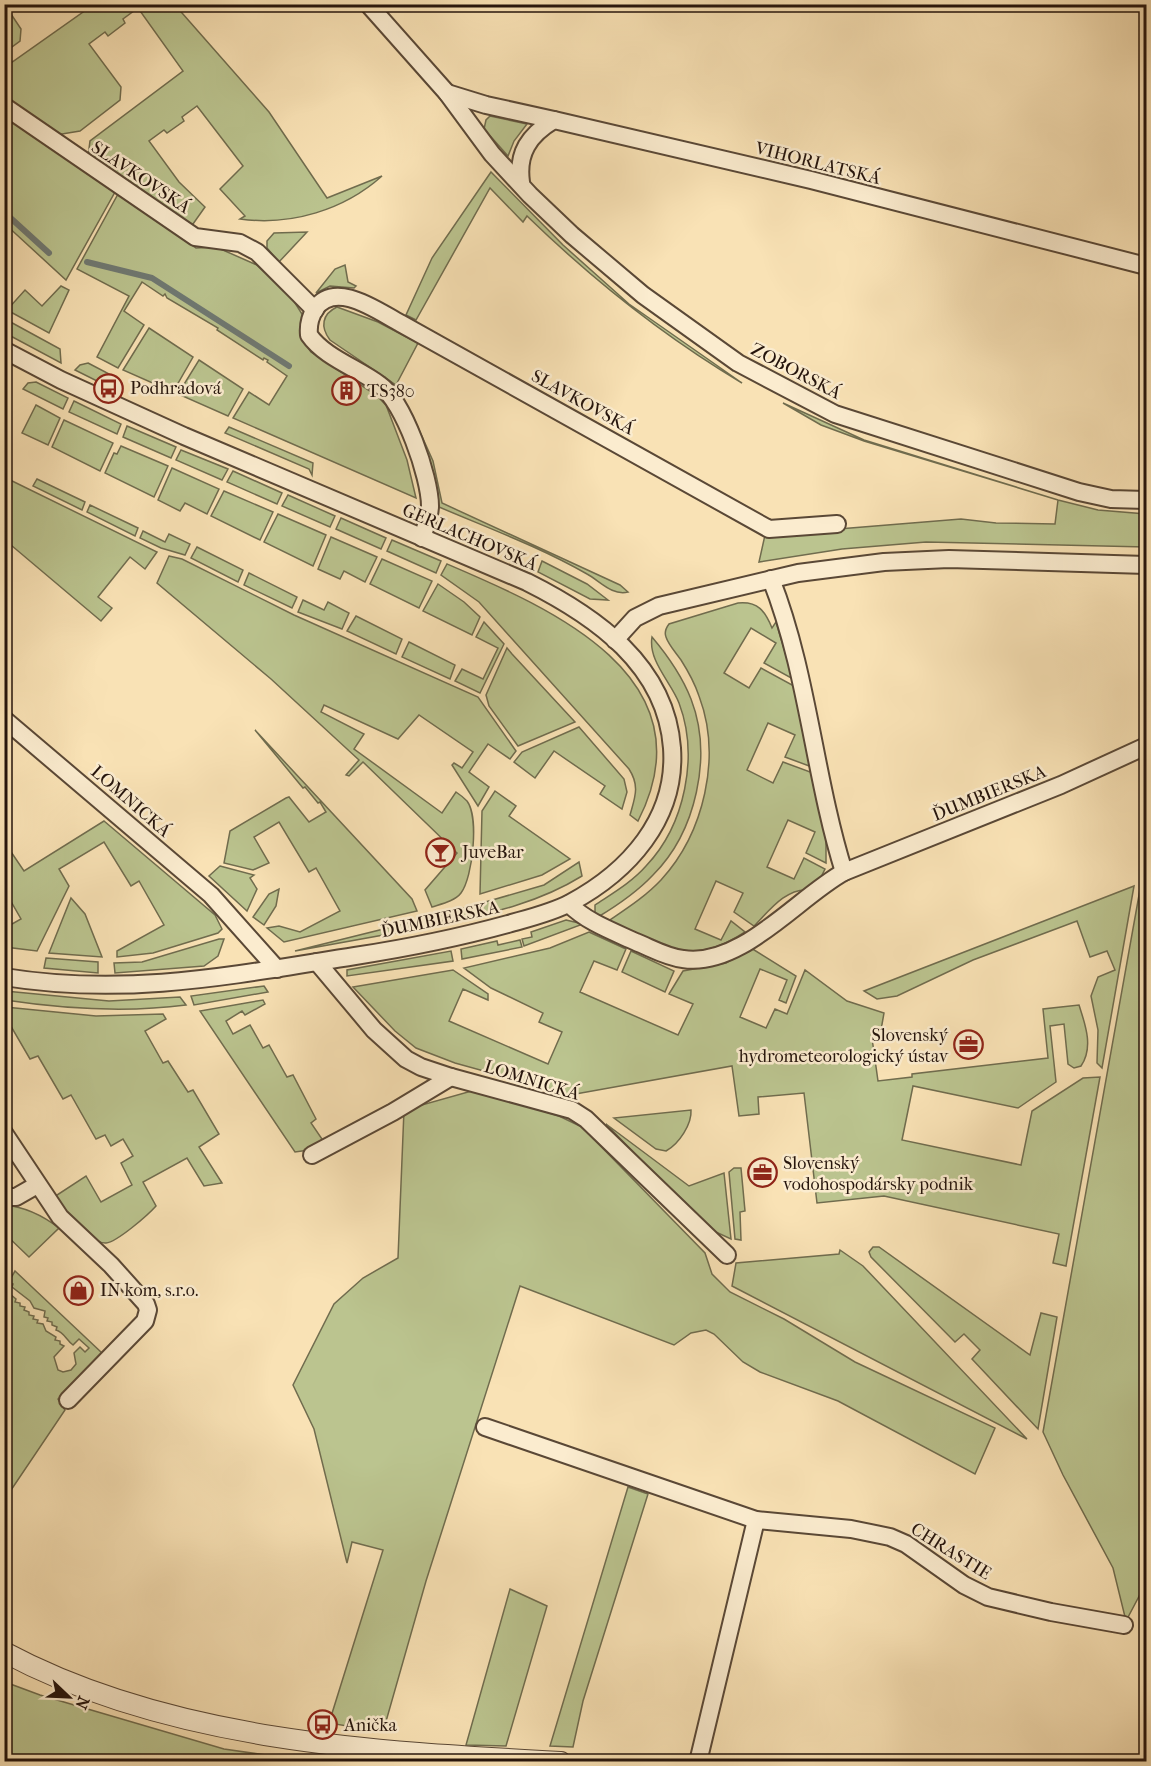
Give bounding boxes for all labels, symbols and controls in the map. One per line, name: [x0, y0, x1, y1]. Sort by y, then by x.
street label: SLAVKOVSKÁ: [87, 136, 195, 218]
street label: VIHORLATSKÁ: [752, 137, 883, 189]
street label: ZOBORSKÁ: [747, 338, 845, 404]
street label: SLAVKOVSKÁ: [528, 365, 639, 440]
bus stop icon: Podhradová: [93, 372, 125, 404]
building icon: TS380: [330, 375, 362, 407]
place label: Podhradová: [130, 378, 222, 399]
place label: TS380: [367, 381, 415, 402]
street label: GERLACHOVSKÁ: [399, 499, 541, 576]
street label: ĎUMBIERSKA: [929, 759, 1049, 826]
street label: LOMNICKÁ: [87, 760, 176, 842]
bar icon: JuveBar: [425, 836, 457, 868]
place label: JuveBar: [460, 842, 524, 863]
street label: ĎUMBIERSKA: [378, 895, 502, 942]
place label: Slovenský hydrometeorologický ústav: [739, 1025, 949, 1067]
office icon: Slovenský hydrometeorologický ústav: [953, 1029, 985, 1061]
street label: LOMNICKÁ: [482, 1055, 583, 1105]
place label: Slovenský vodohospodársky podnik: [783, 1153, 974, 1195]
office icon: Slovenský vodohospodársky podnik: [746, 1157, 778, 1189]
shop icon: IN kom, s.r.o.: [63, 1274, 95, 1306]
place label: IN kom, s.r.o.: [100, 1280, 198, 1301]
street label: CHRASTIE: [907, 1519, 995, 1584]
north arrow: [39, 1667, 99, 1727]
text: N: [71, 1693, 93, 1713]
bus stop icon: Anička: [307, 1709, 339, 1741]
place label: Anička: [343, 1715, 397, 1736]

